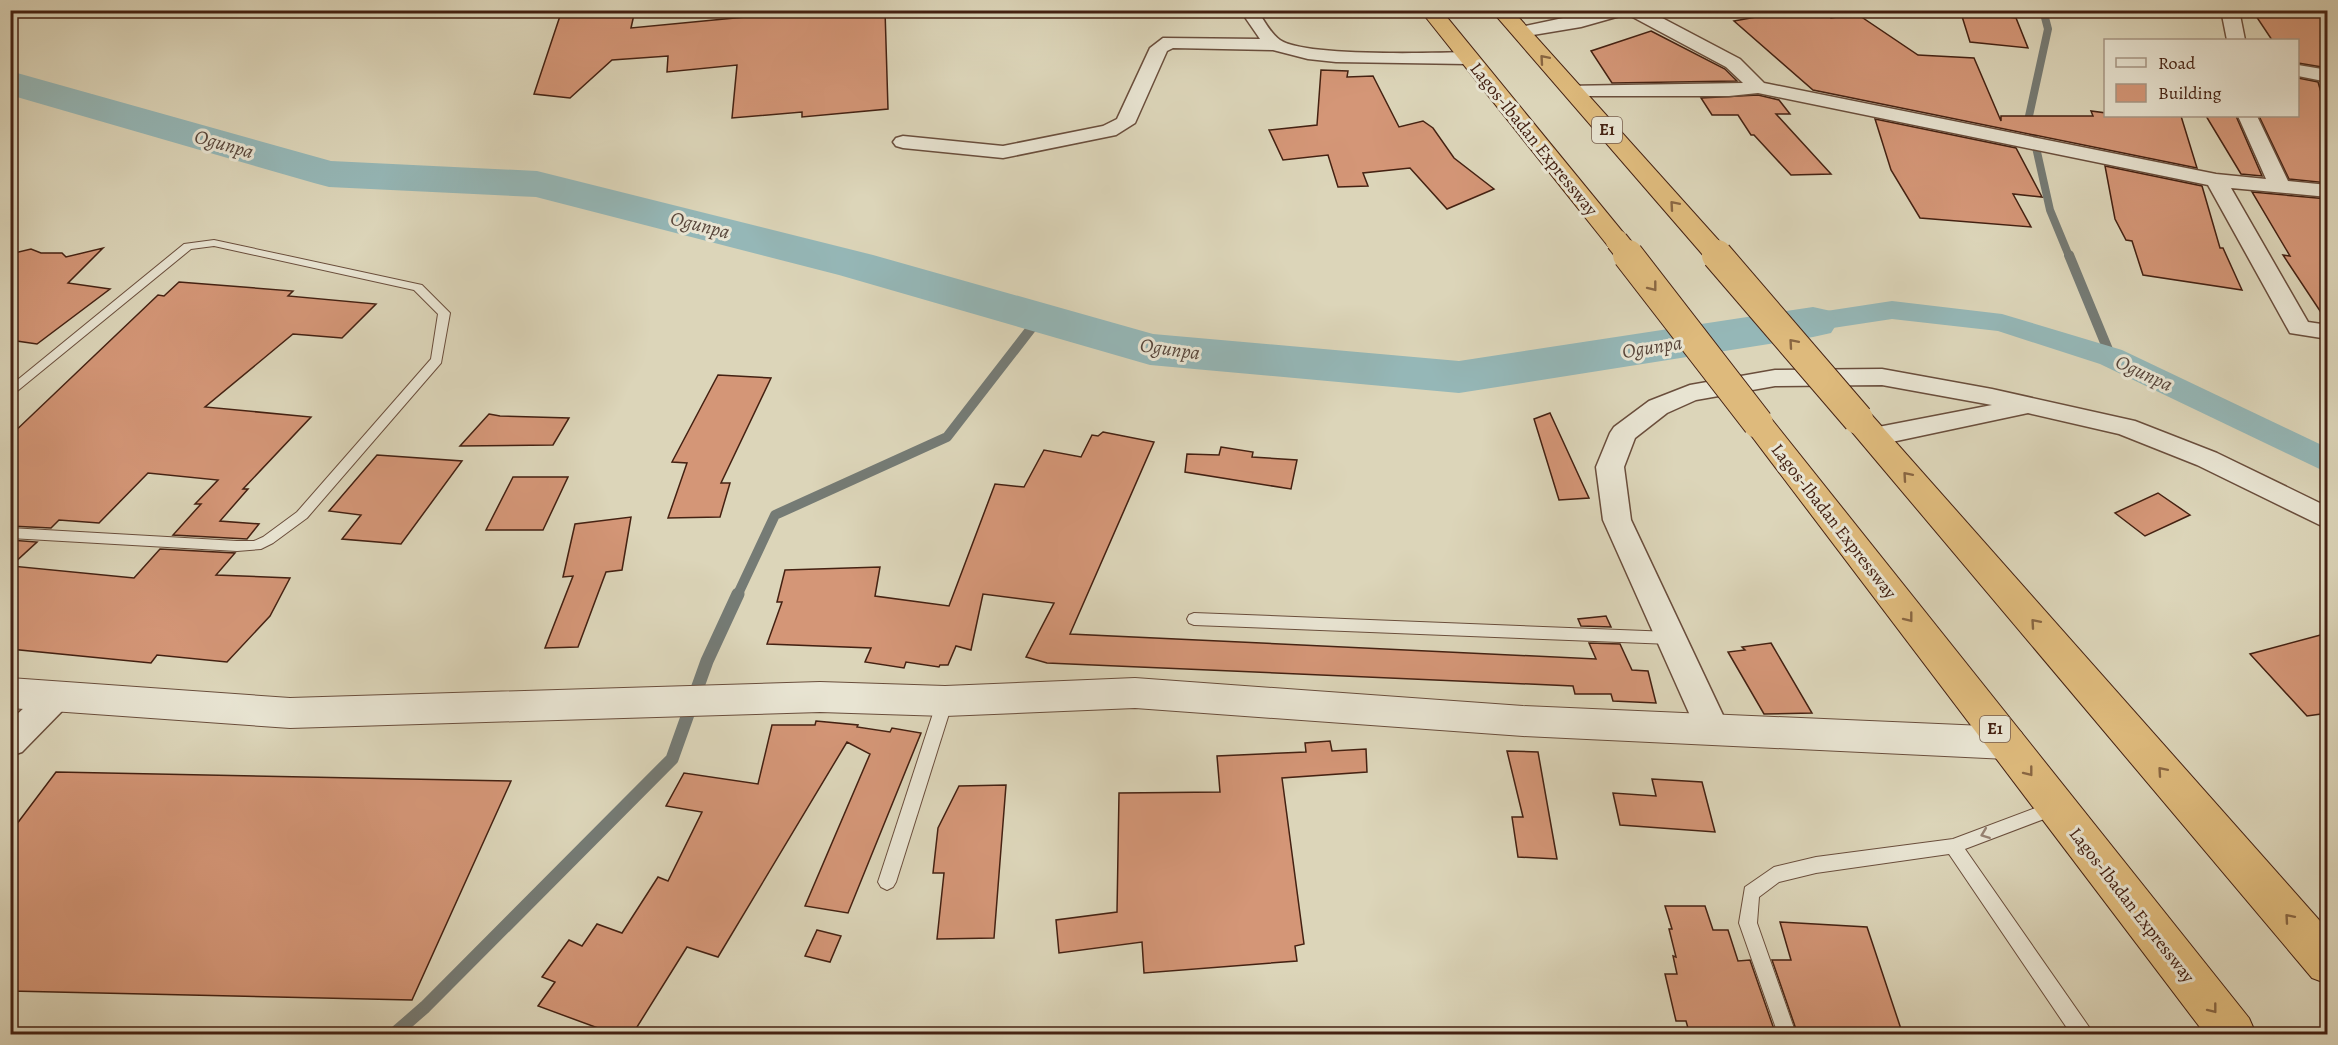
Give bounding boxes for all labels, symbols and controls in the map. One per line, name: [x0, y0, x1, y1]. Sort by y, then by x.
legend: [2104, 39, 2299, 117]
text: Road: [2158, 51, 2196, 75]
one-way arrow: [1541, 55, 1552, 66]
street label: Lagos-Ibadan Expressway: [1465, 57, 1604, 222]
text: Building: [2158, 81, 2222, 105]
road number: E1: [1592, 117, 1622, 143]
water label: Ogunpa: [191, 123, 257, 165]
one-way arrow: [1670, 202, 1681, 212]
water label: Ogunpa: [667, 205, 733, 245]
one-way arrow: [1645, 281, 1656, 292]
water label: Ogunpa: [1620, 329, 1684, 365]
water label: Ogunpa: [1138, 331, 1202, 367]
one-way arrow: [1789, 339, 1800, 350]
water label: Ogunpa: [2111, 348, 2177, 398]
street label: Lagos-Ibadan Expressway: [1766, 438, 1903, 604]
one-way arrow: [1903, 472, 1914, 483]
one-way arrow: [1902, 612, 1913, 623]
one-way arrow: [2031, 619, 2042, 630]
road number: E1: [1980, 716, 2010, 742]
one-way arrow: [2022, 766, 2033, 777]
one-way arrow: [2158, 767, 2169, 778]
street label: Lagos-Ibadan Expressway: [2064, 822, 2201, 988]
one-way arrow: [1980, 827, 1991, 839]
one-way arrow: [2285, 914, 2296, 925]
one-way arrow: [2206, 1003, 2217, 1014]

